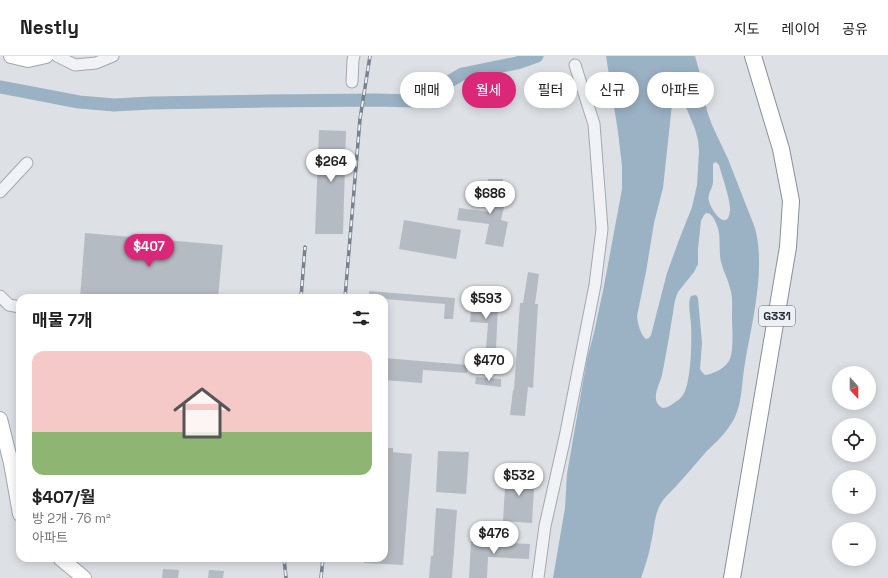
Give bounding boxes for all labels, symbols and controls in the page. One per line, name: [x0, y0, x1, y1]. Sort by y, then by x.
text: Nestly: [20, 15, 79, 40]
text: 지도: [734, 20, 760, 38]
text: 레이어: [782, 20, 820, 38]
text: 공유: [842, 20, 868, 38]
chip: 매매: [400, 72, 454, 108]
chip: 월세: [462, 72, 516, 108]
chip: 필터: [524, 72, 577, 108]
chip: 신규: [585, 72, 639, 108]
chip: 아파트: [647, 72, 714, 108]
pin: $264: [307, 149, 355, 183]
text: $264: [315, 153, 347, 170]
pin: $686: [466, 181, 514, 215]
text: $686: [474, 185, 506, 202]
pin: $407: [125, 234, 173, 268]
text: $407: [133, 238, 165, 255]
pin: $593: [462, 286, 510, 320]
text: $593: [470, 290, 502, 307]
road number: G331: [759, 306, 795, 326]
icon: filters: [350, 307, 372, 329]
text: 매물 7개: [32, 309, 93, 331]
pin: $470: [465, 348, 513, 382]
text: $470: [473, 352, 505, 369]
north arrow: [832, 366, 876, 410]
map controls: [832, 366, 876, 566]
icon: home: [166, 377, 238, 449]
button: locate: [832, 418, 876, 462]
pin: $532: [495, 463, 543, 497]
text: $532: [503, 467, 535, 484]
button: +: [832, 470, 876, 514]
text: $407/월: [32, 486, 95, 508]
text: 방 2개 · 76 m²: [32, 510, 111, 527]
pin: $476: [470, 521, 518, 555]
button: −: [832, 522, 876, 566]
text: $476: [479, 525, 509, 542]
text: 아파트: [32, 529, 68, 546]

